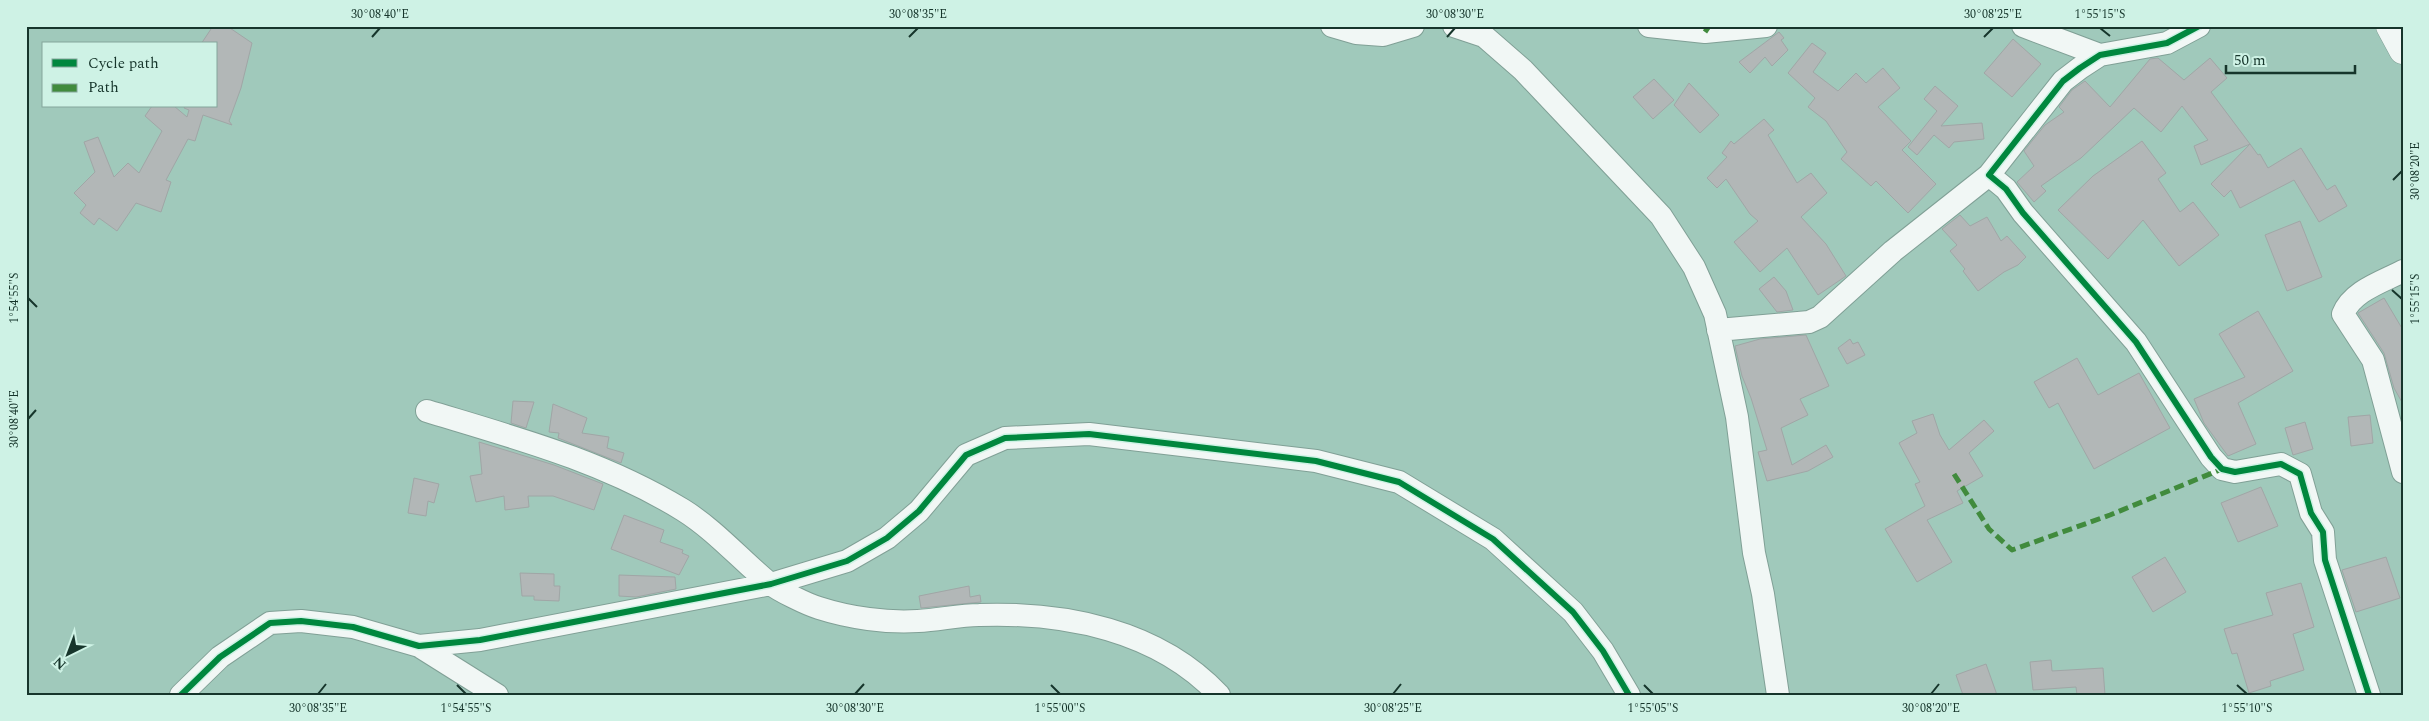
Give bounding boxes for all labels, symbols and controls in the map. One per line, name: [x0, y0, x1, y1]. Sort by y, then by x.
text: 30°08'40"E: [351, 5, 409, 24]
text: 30°08'35"E: [889, 5, 947, 24]
text: 30°08'30"E: [1426, 5, 1484, 24]
text: 30°08'25"E: [1964, 5, 2022, 24]
text: 1°55'15"S: [2075, 5, 2125, 24]
legend: [42, 42, 218, 108]
scale bar: [2226, 42, 2355, 74]
text: 50 m: [2234, 49, 2266, 72]
text: Cycle path: [88, 52, 159, 75]
text: Path: [88, 76, 119, 99]
text: 30°08'20"E: [2406, 142, 2425, 200]
text: 1°54'55"S: [5, 273, 24, 323]
text: 1°55'15"S: [2406, 274, 2425, 324]
text: 30°08'40"E: [5, 390, 24, 448]
north arrow: [42, 628, 92, 678]
text: N: [48, 652, 71, 675]
text: 30°08'35"E: [289, 699, 347, 718]
text: 1°54'55"S: [441, 699, 491, 718]
text: 30°08'30"E: [826, 699, 884, 718]
text: 1°55'00"S: [1035, 699, 1085, 718]
text: 30°08'25"E: [1364, 699, 1422, 718]
text: 1°55'05"S: [1628, 699, 1678, 718]
text: 30°08'20"E: [1902, 699, 1960, 718]
text: 1°55'10"S: [2222, 699, 2272, 718]

